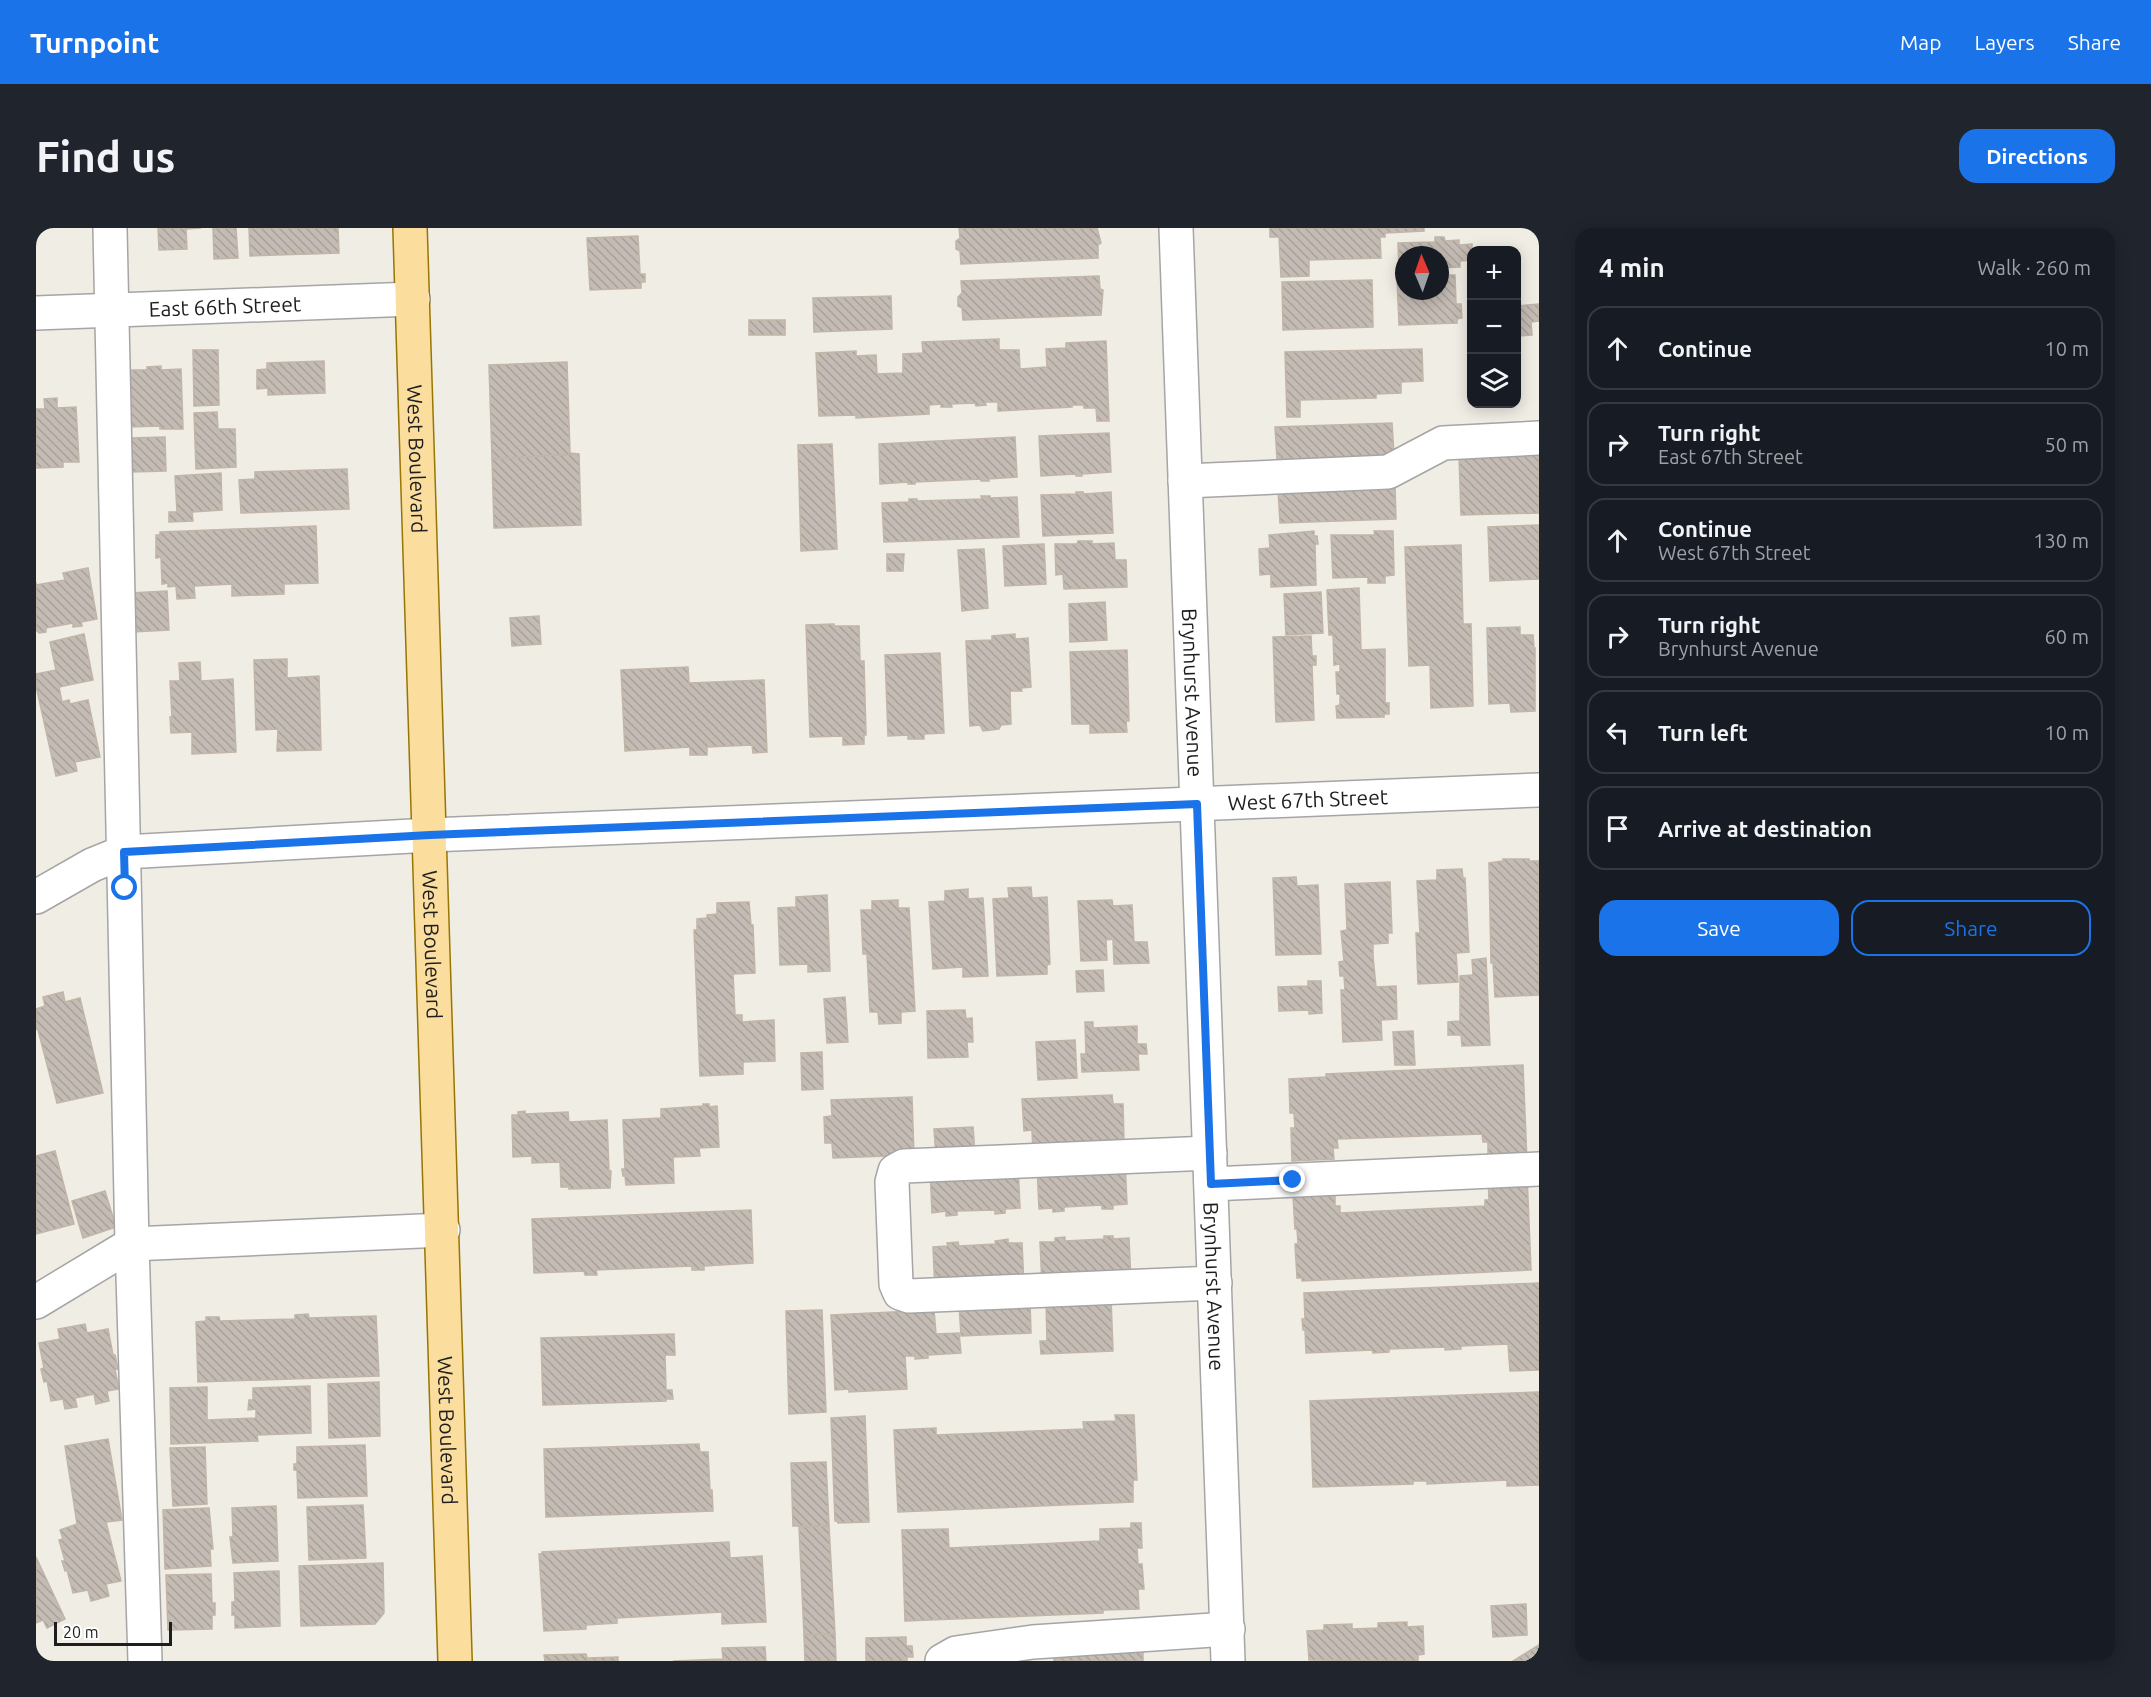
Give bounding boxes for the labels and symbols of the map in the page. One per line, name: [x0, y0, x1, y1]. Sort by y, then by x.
north arrow: [1395, 246, 1449, 300]
street label: East 66th Street: [148, 291, 301, 321]
street label: West Boulevard: [403, 384, 432, 534]
street label: Brynhurst Avenue: [1178, 608, 1208, 778]
street label: West 67th Street: [1227, 784, 1388, 815]
street label: West Boulevard: [418, 870, 447, 1019]
route start: [111, 874, 137, 900]
route end: [1279, 1166, 1305, 1192]
street label: Brynhurst Avenue: [1199, 1201, 1229, 1371]
street label: West Boulevard: [433, 1356, 462, 1505]
scale bar: [54, 1619, 172, 1646]

